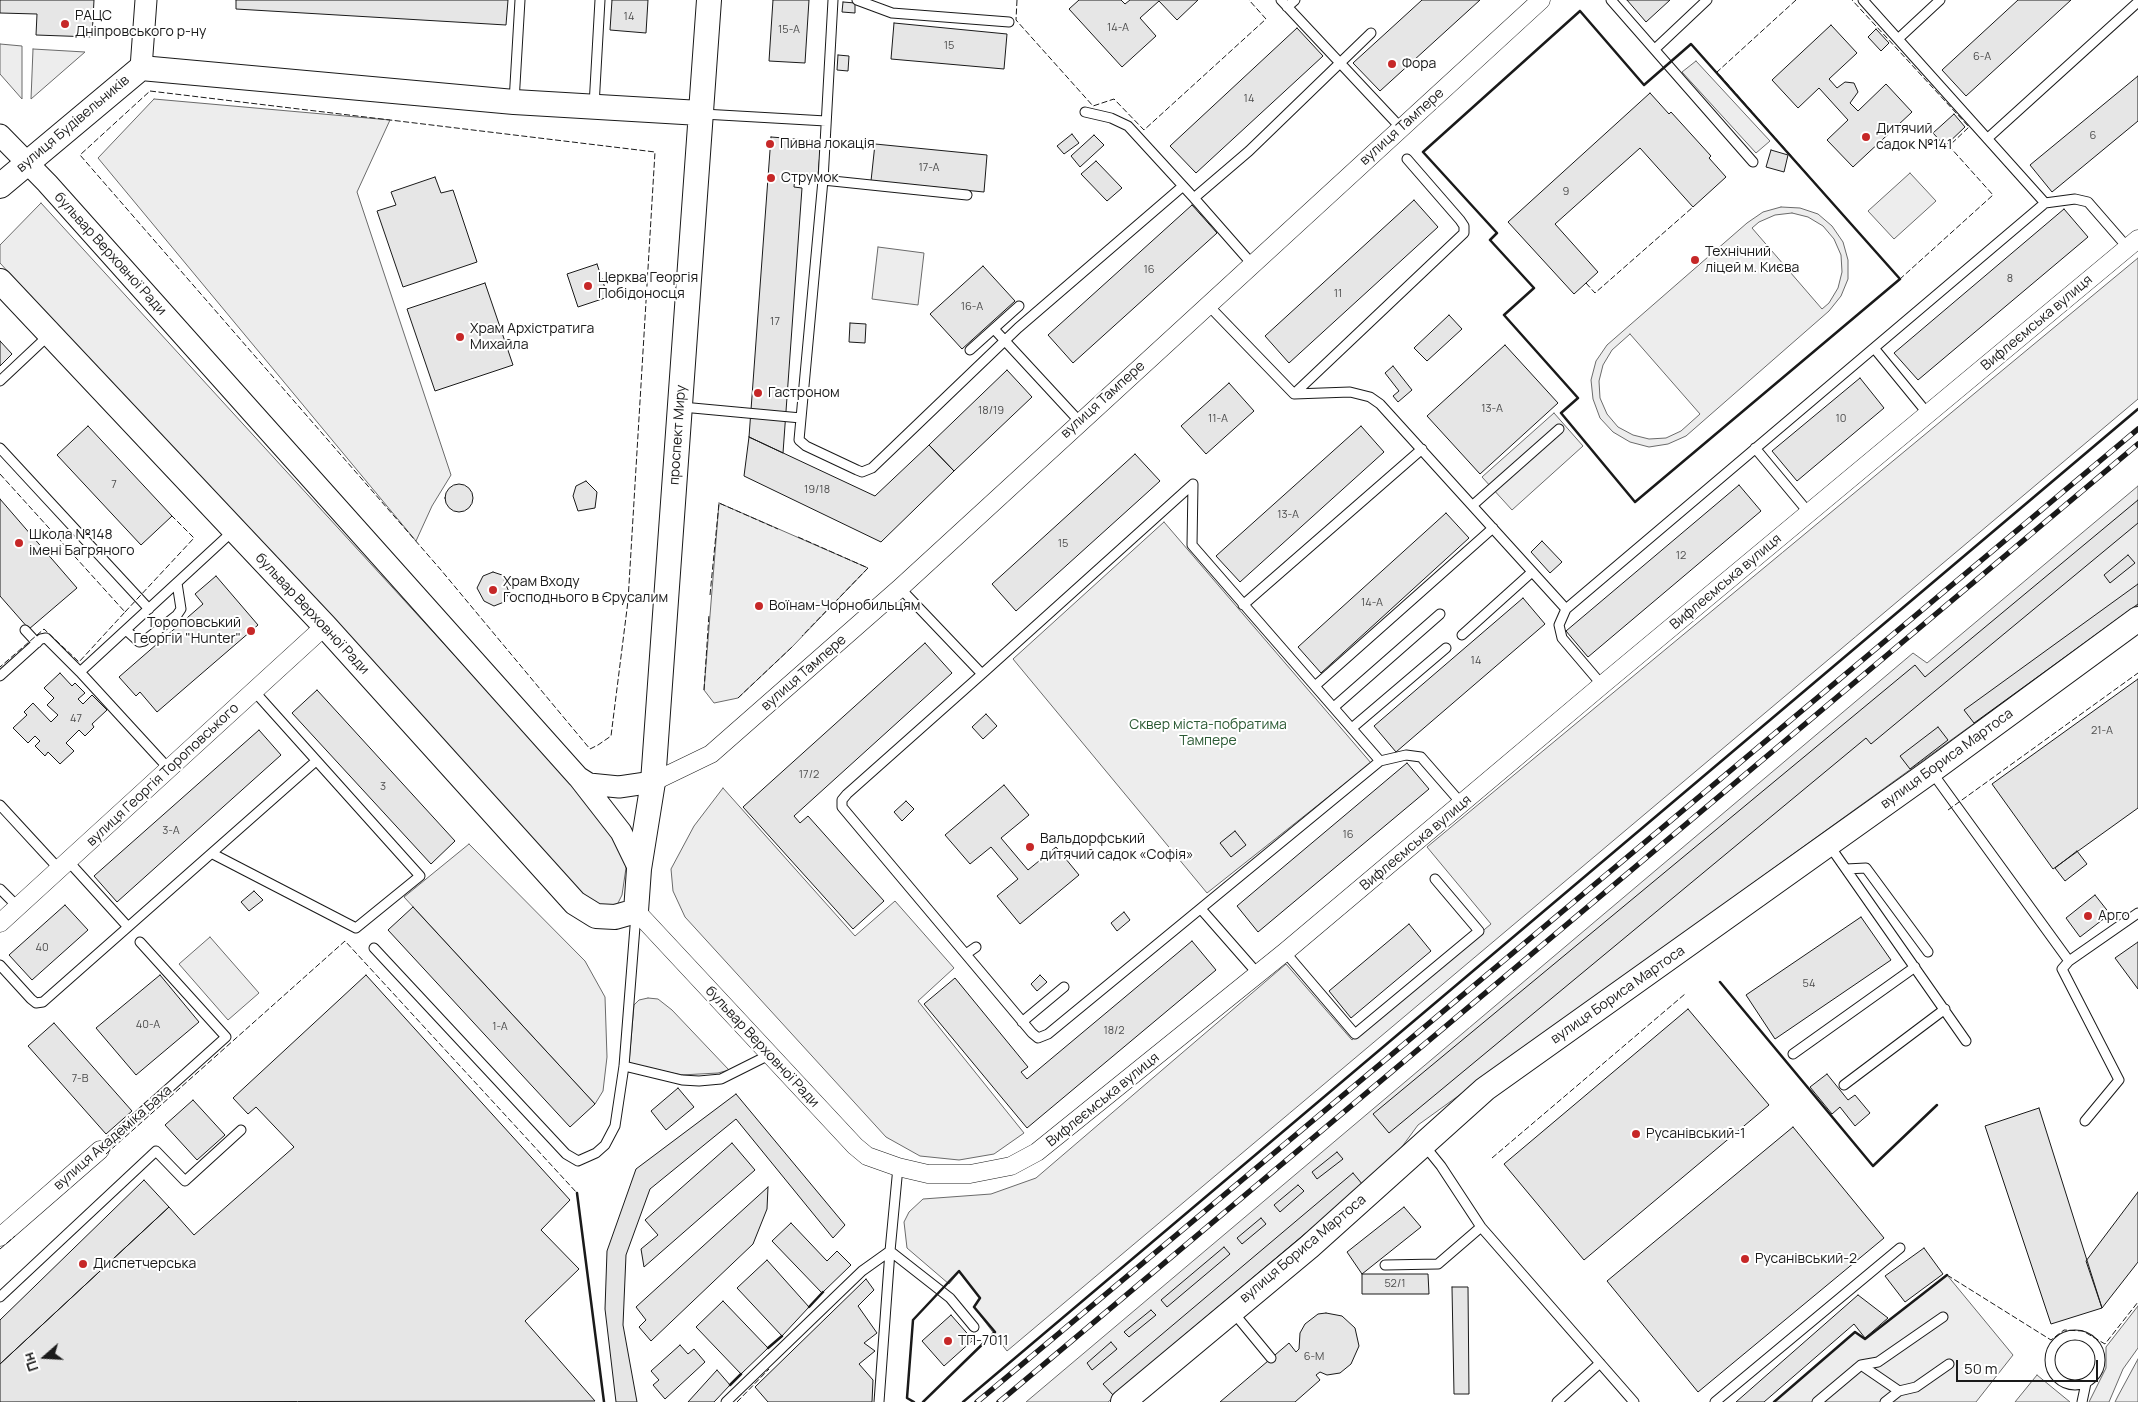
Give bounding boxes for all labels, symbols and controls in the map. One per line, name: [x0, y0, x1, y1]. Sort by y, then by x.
place label: РАЦС Дніпровського р-ну: [75, 8, 206, 40]
house number: 14: [624, 10, 634, 24]
marker: РАЦС Дніпровського р-ну: [59, 18, 71, 30]
house number: 14-А: [1107, 21, 1129, 35]
house number: 15-А: [778, 23, 800, 37]
house number: 15: [944, 39, 954, 53]
house number: 6-А: [1973, 50, 1991, 64]
place label: Фора: [1402, 56, 1436, 72]
marker: Фора: [1386, 58, 1398, 70]
street label: вулиця Будівельників: [13, 72, 133, 176]
street label: вулиця Тампере: [1357, 85, 1447, 169]
house number: 14: [1244, 92, 1254, 106]
place label: Дитячий садок №141: [1876, 121, 1953, 154]
house number: 6: [2090, 129, 2096, 143]
marker: Дитячий садок №141: [1860, 131, 1872, 143]
place label: Пивна локація: [780, 136, 875, 152]
marker: Пивна локація: [764, 138, 776, 150]
house number: 17-А: [918, 161, 940, 175]
place label: Струмок: [781, 170, 838, 186]
marker: Струмок: [765, 172, 777, 184]
house number: 9: [1563, 185, 1569, 199]
street label: бульвар Верховної Ради: [50, 189, 170, 319]
place label: Технічний ліцей м. Києва: [1705, 244, 1799, 276]
marker: Технічний ліцей м. Києва: [1689, 254, 1701, 266]
house number: 16: [1143, 263, 1155, 277]
place label: Церква Георгія Побідоносця: [598, 270, 698, 302]
street label: Вифлеємська вулиця: [1978, 272, 2096, 374]
house number: 8: [2007, 272, 2013, 286]
marker: Церква Георгія Побідоносця: [582, 280, 594, 292]
house number: 11: [1334, 287, 1342, 301]
house number: 16-А: [961, 300, 983, 314]
house number: 17: [770, 315, 780, 329]
place label: Храм Архістратига Михайла: [470, 321, 594, 354]
marker: Храм Архістратига Михайла: [454, 331, 466, 343]
street label: вулиця Тампере: [1058, 358, 1148, 442]
street label: проспект Миру: [666, 384, 690, 486]
place label: Гастроном: [768, 385, 840, 401]
marker: Гастроном: [752, 387, 764, 399]
house number: 13-А: [1481, 402, 1503, 416]
house number: 18/19: [978, 404, 1004, 418]
house number: 11-А: [1208, 412, 1228, 426]
house number: 10: [1836, 412, 1846, 426]
house number: 7: [111, 478, 117, 492]
house number: 19/18: [804, 483, 830, 497]
house number: 13-А: [1277, 508, 1299, 522]
place label: Школа №148 імені Багряного: [29, 527, 134, 560]
street label: Вифлеємська вулиця: [1667, 531, 1785, 633]
marker: Школа №148 імені Багряного: [13, 537, 25, 549]
house number: 15: [1058, 537, 1068, 551]
house number: 12: [1676, 549, 1686, 563]
street label: бульвар Верховної Ради: [251, 550, 373, 678]
place label: Храм Входу Господнього в Єрусалим: [503, 574, 668, 606]
marker: Храм Входу Господнього в Єрусалим: [487, 584, 499, 596]
house number: 14-А: [1361, 596, 1383, 610]
place label: Воїнам-Чорнобильцям: [769, 598, 920, 614]
marker: Воїнам-Чорнобильцям: [753, 600, 765, 612]
place label: Тороповський Георгій "Hunter": [134, 615, 241, 648]
marker: Тороповський Георгій "Hunter": [245, 625, 257, 637]
street label: вулиця Тампере: [758, 631, 850, 715]
house number: 14: [1471, 654, 1481, 668]
street label: вулиця Георгія Тороповського: [83, 700, 243, 850]
street label: вулиця Бориса Мартоса: [1877, 705, 2017, 813]
house number: 47: [70, 712, 82, 726]
park label: Сквер міста-побратима Тампере: [1129, 717, 1287, 750]
house number: 21-А: [2091, 724, 2113, 738]
house number: 17/2: [799, 768, 819, 782]
house number: 3: [380, 780, 386, 794]
street label: Вифлеємська вулиця: [1357, 792, 1475, 894]
house number: 3-А: [162, 824, 180, 838]
house number: 16: [1342, 828, 1354, 842]
place label: Вальдорфський дитячий садок «Софія»: [1040, 831, 1193, 864]
marker: Вальдорфський дитячий садок «Софія»: [1024, 841, 1036, 853]
place label: Арго: [2098, 908, 2130, 924]
marker: Арго: [2082, 910, 2094, 922]
house number: 40: [35, 941, 49, 955]
street label: вулиця Бориса Мартоса: [1548, 942, 1688, 1048]
house number: 54: [1803, 977, 1815, 991]
street label: бульвар Верховної Ради: [701, 983, 823, 1111]
house number: 40-А: [136, 1018, 160, 1032]
house number: 1-А: [492, 1020, 508, 1034]
house number: 18/2: [1103, 1024, 1125, 1038]
street label: Вифлеємська вулиця: [1043, 1049, 1163, 1151]
house number: 7-В: [72, 1072, 88, 1086]
street label: вулиця Академіка Баха: [50, 1082, 176, 1194]
place label: Русанівський-1: [1646, 1126, 1746, 1142]
marker: Русанівський-1: [1630, 1128, 1642, 1140]
street label: вулиця Бориса Мартоса: [1236, 1191, 1370, 1307]
place label: Русанівський-2: [1755, 1251, 1857, 1267]
marker: Русанівський-2: [1739, 1253, 1751, 1265]
place label: Диспетчерська: [93, 1256, 196, 1272]
marker: Диспетчерська: [77, 1258, 89, 1270]
house number: 52/1: [1385, 1277, 1405, 1291]
north arrow: [20, 1332, 70, 1382]
place label: ТП-7011: [958, 1333, 1008, 1349]
marker: ТП-7011: [942, 1335, 954, 1347]
text: Пн: [18, 1350, 42, 1374]
house number: 6-М: [1304, 1350, 1324, 1364]
scale bar: [1958, 1350, 2100, 1382]
text: 50 m: [1964, 1358, 1998, 1379]

